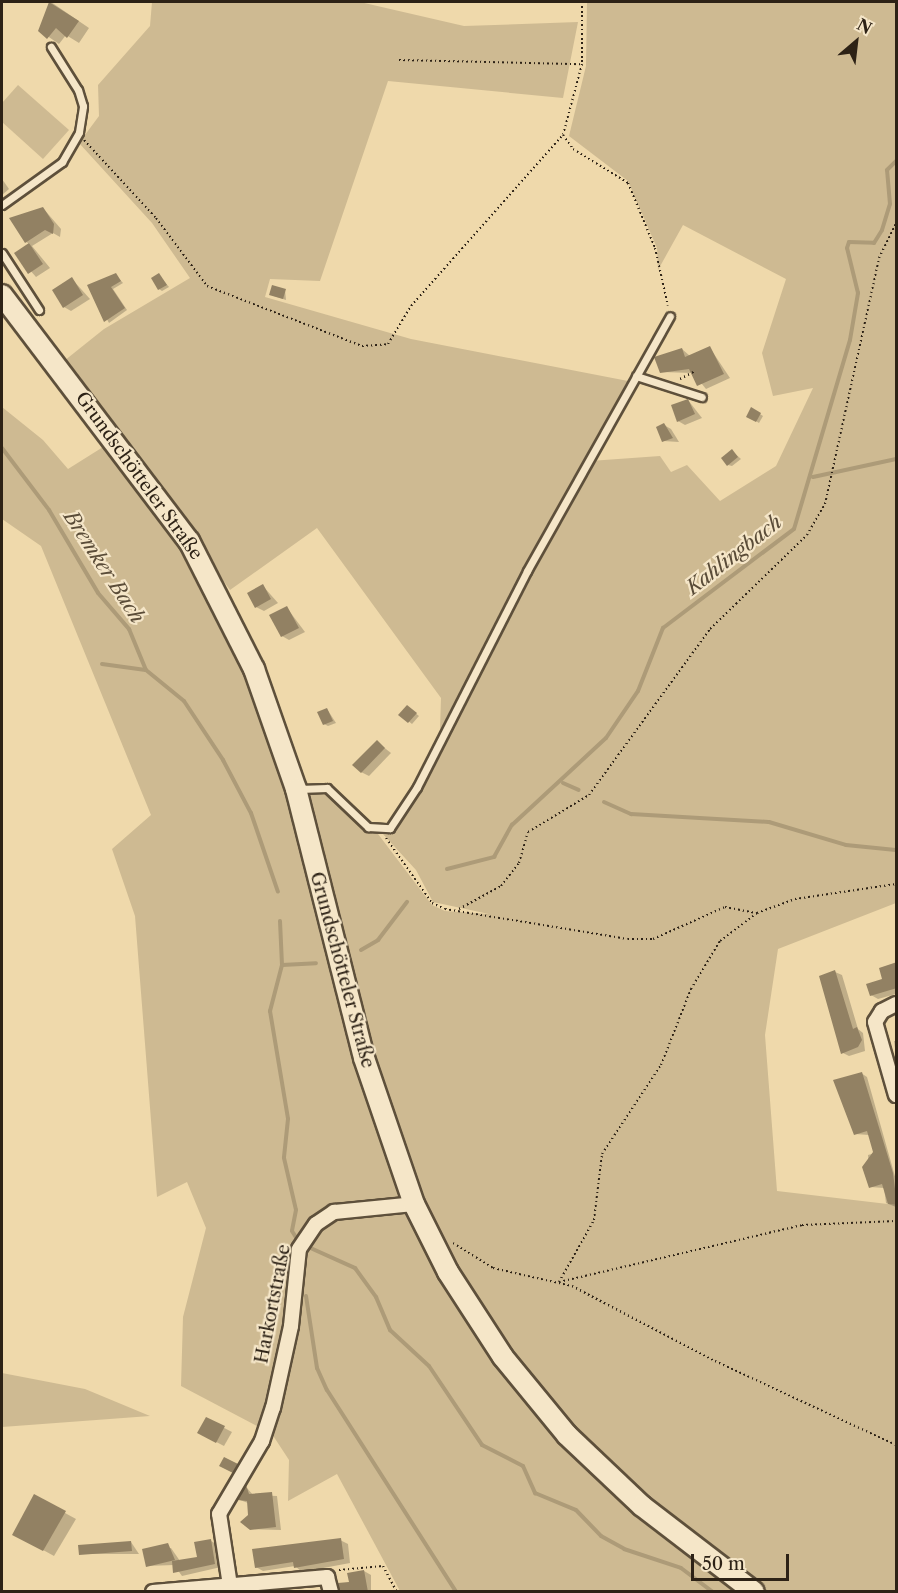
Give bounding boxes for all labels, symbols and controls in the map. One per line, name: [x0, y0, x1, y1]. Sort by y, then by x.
north arrow: [826, 12, 886, 72]
text: N: [854, 14, 875, 38]
street label: Grundschötteler Straße: [71, 388, 207, 564]
water label: Bremker Bach: [59, 506, 149, 628]
water label: Kahlingbach: [681, 510, 787, 600]
street label: Grundschötteler Straße: [305, 869, 379, 1071]
street label: Harkortstraße: [251, 1243, 295, 1365]
scale bar: [694, 1542, 792, 1580]
text: 50 m: [702, 1553, 745, 1575]

